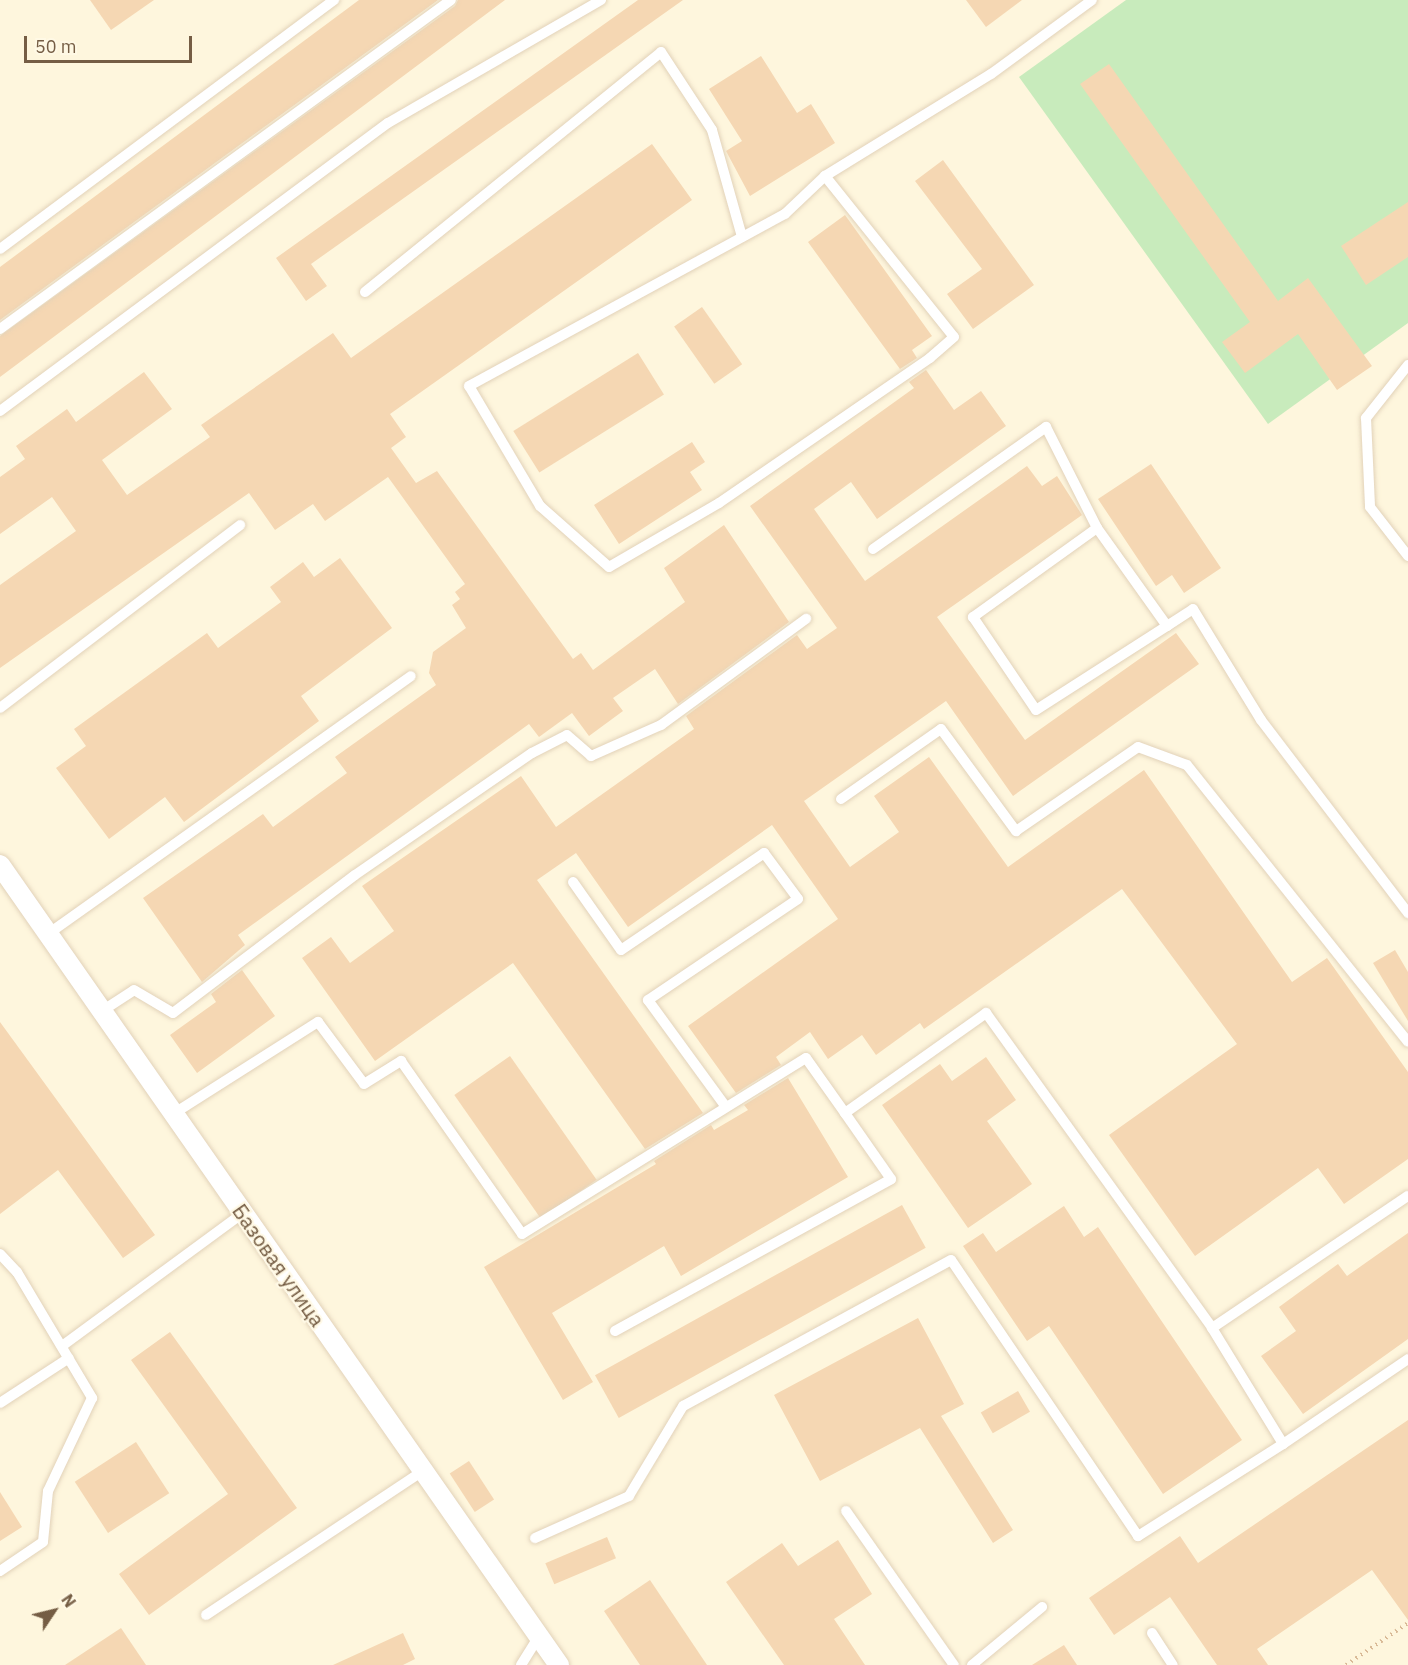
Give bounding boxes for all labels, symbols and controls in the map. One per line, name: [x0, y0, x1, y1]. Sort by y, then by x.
scale bar: [27, 24, 195, 62]
text: 50 m: [35, 35, 77, 58]
street label: Базовая улица: [227, 1199, 331, 1331]
north arrow: [24, 1581, 84, 1641]
text: N: [57, 1590, 80, 1611]

